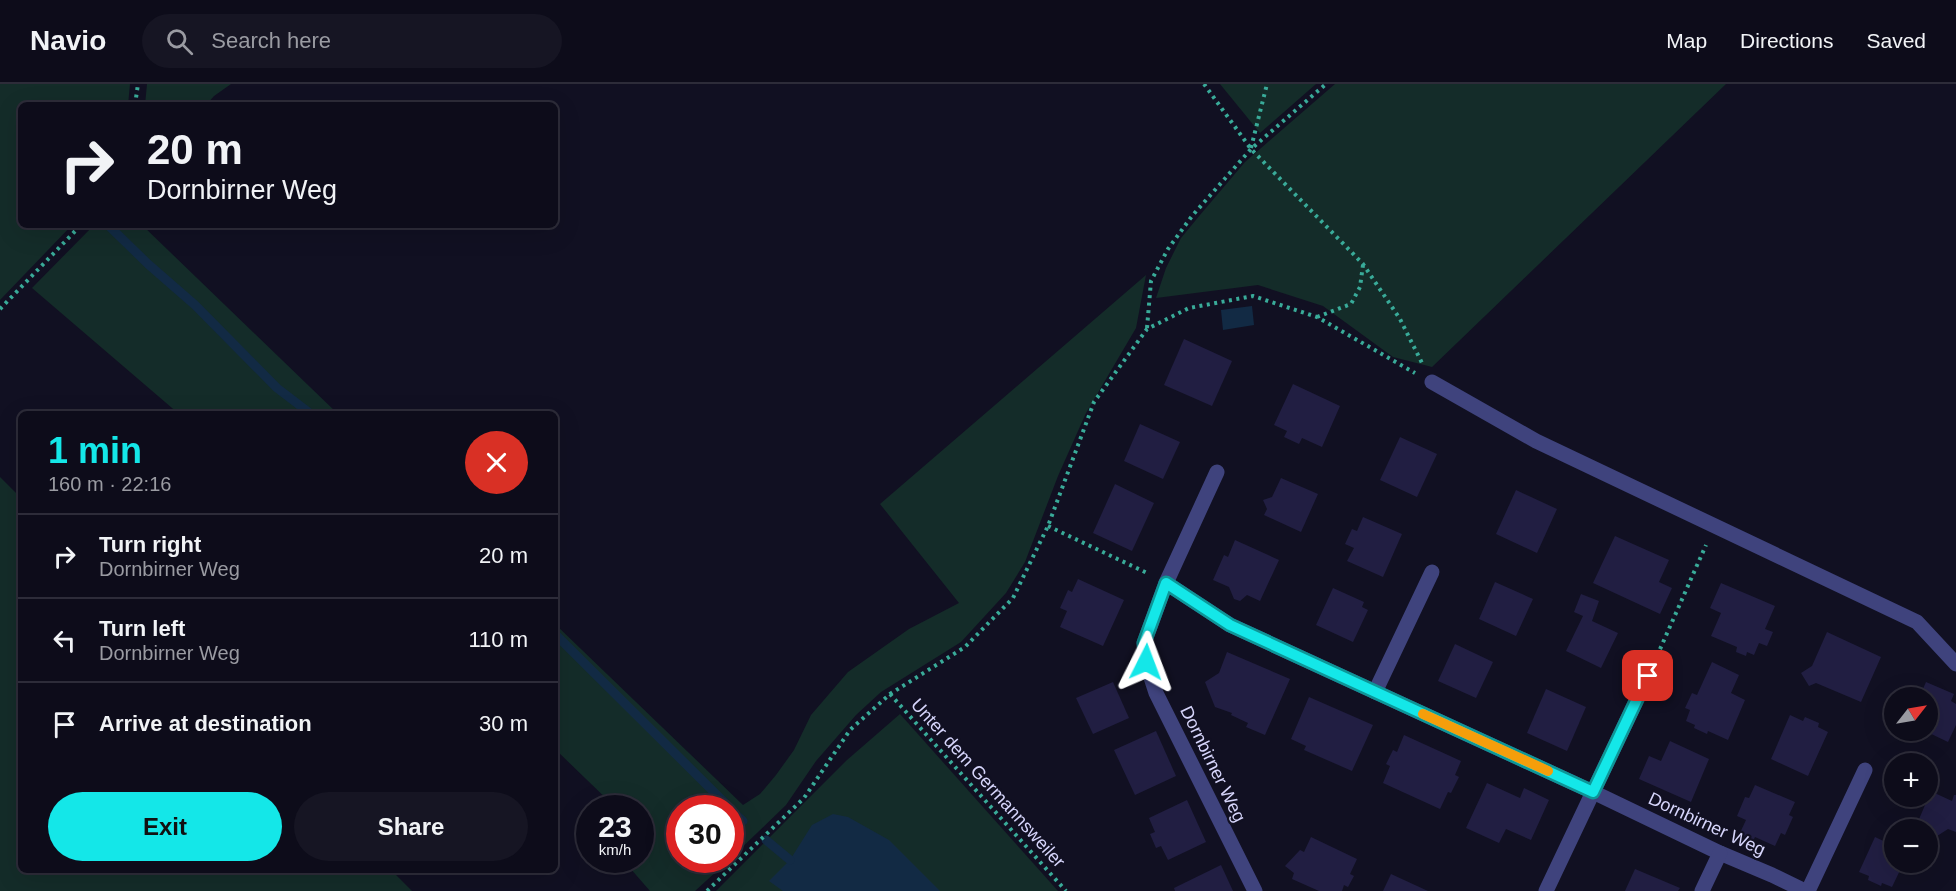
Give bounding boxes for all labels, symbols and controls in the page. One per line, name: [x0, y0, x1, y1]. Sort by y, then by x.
search box: [142, 14, 562, 68]
text: Navio: [30, 25, 106, 56]
icon: search: [163, 25, 196, 58]
text: Search here: [211, 28, 331, 53]
text: Map: [1666, 29, 1707, 52]
text: Directions: [1740, 29, 1833, 52]
text: Saved: [1866, 29, 1926, 52]
icon: right: [48, 126, 126, 204]
text: 20 m: [147, 126, 243, 173]
text: Dornbirner Weg: [147, 175, 337, 205]
text: 1 min: [48, 430, 142, 471]
button: close: [465, 431, 528, 494]
text: 160 m · 22:16: [48, 473, 171, 495]
text: Turn right: [99, 532, 201, 557]
icon: right: [48, 540, 81, 573]
text: 20 m: [479, 543, 528, 568]
text: Dornbirner Weg: [99, 558, 240, 580]
text: Turn left: [99, 616, 185, 641]
icon: left: [48, 624, 81, 657]
text: 110 m: [468, 627, 528, 652]
position arrow: [1114, 630, 1178, 694]
text: Dornbirner Weg: [99, 642, 240, 664]
pin: [1622, 650, 1673, 701]
icon: arrive: [1631, 659, 1664, 692]
north arrow: [1884, 687, 1938, 741]
map controls: [1884, 687, 1938, 873]
street label: Unter dem Germannsweiler: [907, 695, 1069, 871]
street label: Dornbirner Weg: [1176, 703, 1250, 825]
icon: arrive: [48, 708, 81, 741]
text: Arrive at destination: [99, 711, 312, 736]
text: 30 m: [479, 711, 528, 736]
button: +: [1884, 753, 1938, 807]
street label: Dornbirner Weg: [1645, 788, 1769, 860]
button: Exit: [48, 792, 282, 861]
button: Share: [294, 792, 528, 861]
speed limit sign: 30: [666, 795, 744, 873]
text: 23: [598, 810, 632, 843]
button: −: [1884, 819, 1938, 873]
text: km/h: [599, 841, 631, 858]

